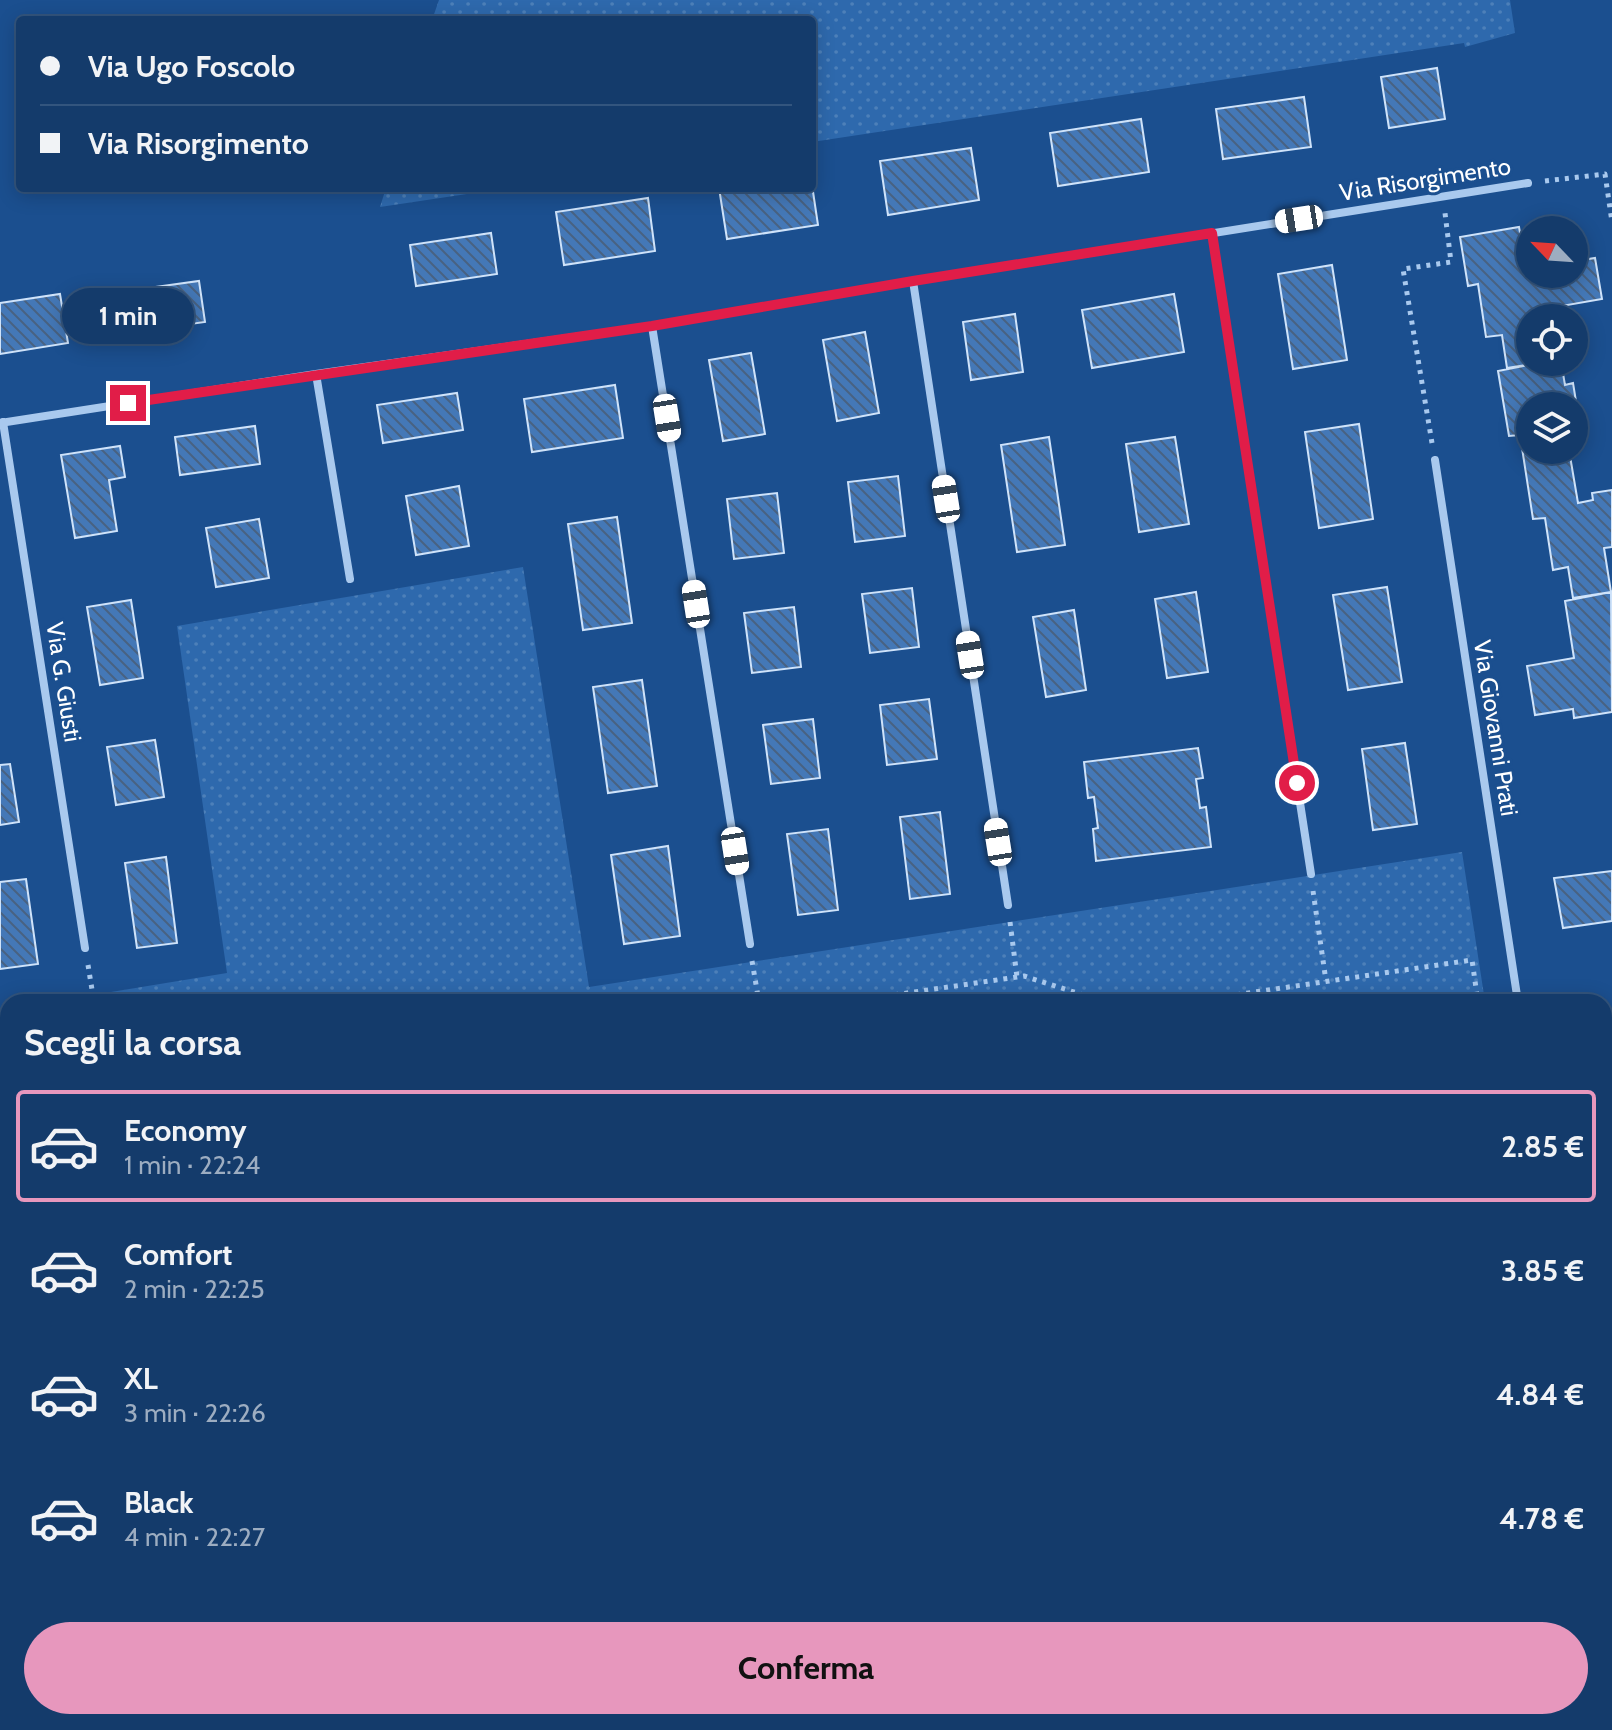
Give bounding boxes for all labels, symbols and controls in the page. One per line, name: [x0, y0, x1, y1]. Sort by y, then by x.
text: Via Ugo Foscolo: [88, 48, 295, 85]
text: Via Risorgimento: [88, 125, 309, 162]
street label: Via Risorgimento: [1337, 151, 1513, 207]
car: [1273, 203, 1325, 235]
north arrow: [1516, 216, 1588, 288]
map controls: [1516, 216, 1588, 464]
callout: 1 min: [62, 287, 194, 343]
text: 1 min: [99, 300, 157, 332]
button: locate: [1516, 304, 1588, 376]
route end: [110, 385, 146, 421]
car: [651, 392, 683, 444]
button: layers: [1516, 392, 1588, 464]
car: [930, 473, 962, 525]
car: [680, 578, 712, 630]
street label: Via G. Giusti: [40, 620, 88, 744]
car: [954, 629, 986, 681]
street label: Via Giovanni Prati: [1468, 638, 1524, 818]
route start: [1279, 765, 1315, 801]
car: [982, 816, 1014, 868]
car: [719, 825, 751, 877]
text: Scegli la corsa: [24, 1020, 241, 1064]
icon: car: [28, 1110, 100, 1182]
text: Economy: [124, 1112, 247, 1149]
text: 2.85 €: [1501, 1128, 1584, 1165]
text: 1 min · 22:24: [124, 1149, 260, 1181]
icon: car: [28, 1234, 100, 1306]
text: Comfort: [124, 1236, 232, 1273]
text: 3.85 €: [1501, 1252, 1584, 1289]
text: 2 min · 22:25: [124, 1273, 265, 1305]
icon: car: [28, 1358, 100, 1430]
text: XL: [124, 1360, 158, 1397]
text: 4.84 €: [1496, 1376, 1584, 1413]
text: 3 min · 22:26: [124, 1397, 266, 1429]
icon: car: [28, 1482, 100, 1554]
text: Black: [124, 1484, 194, 1521]
text: 4.78 €: [1499, 1500, 1584, 1537]
text: 4 min · 22:27: [124, 1521, 265, 1553]
button: Conferma: [24, 1622, 1588, 1714]

